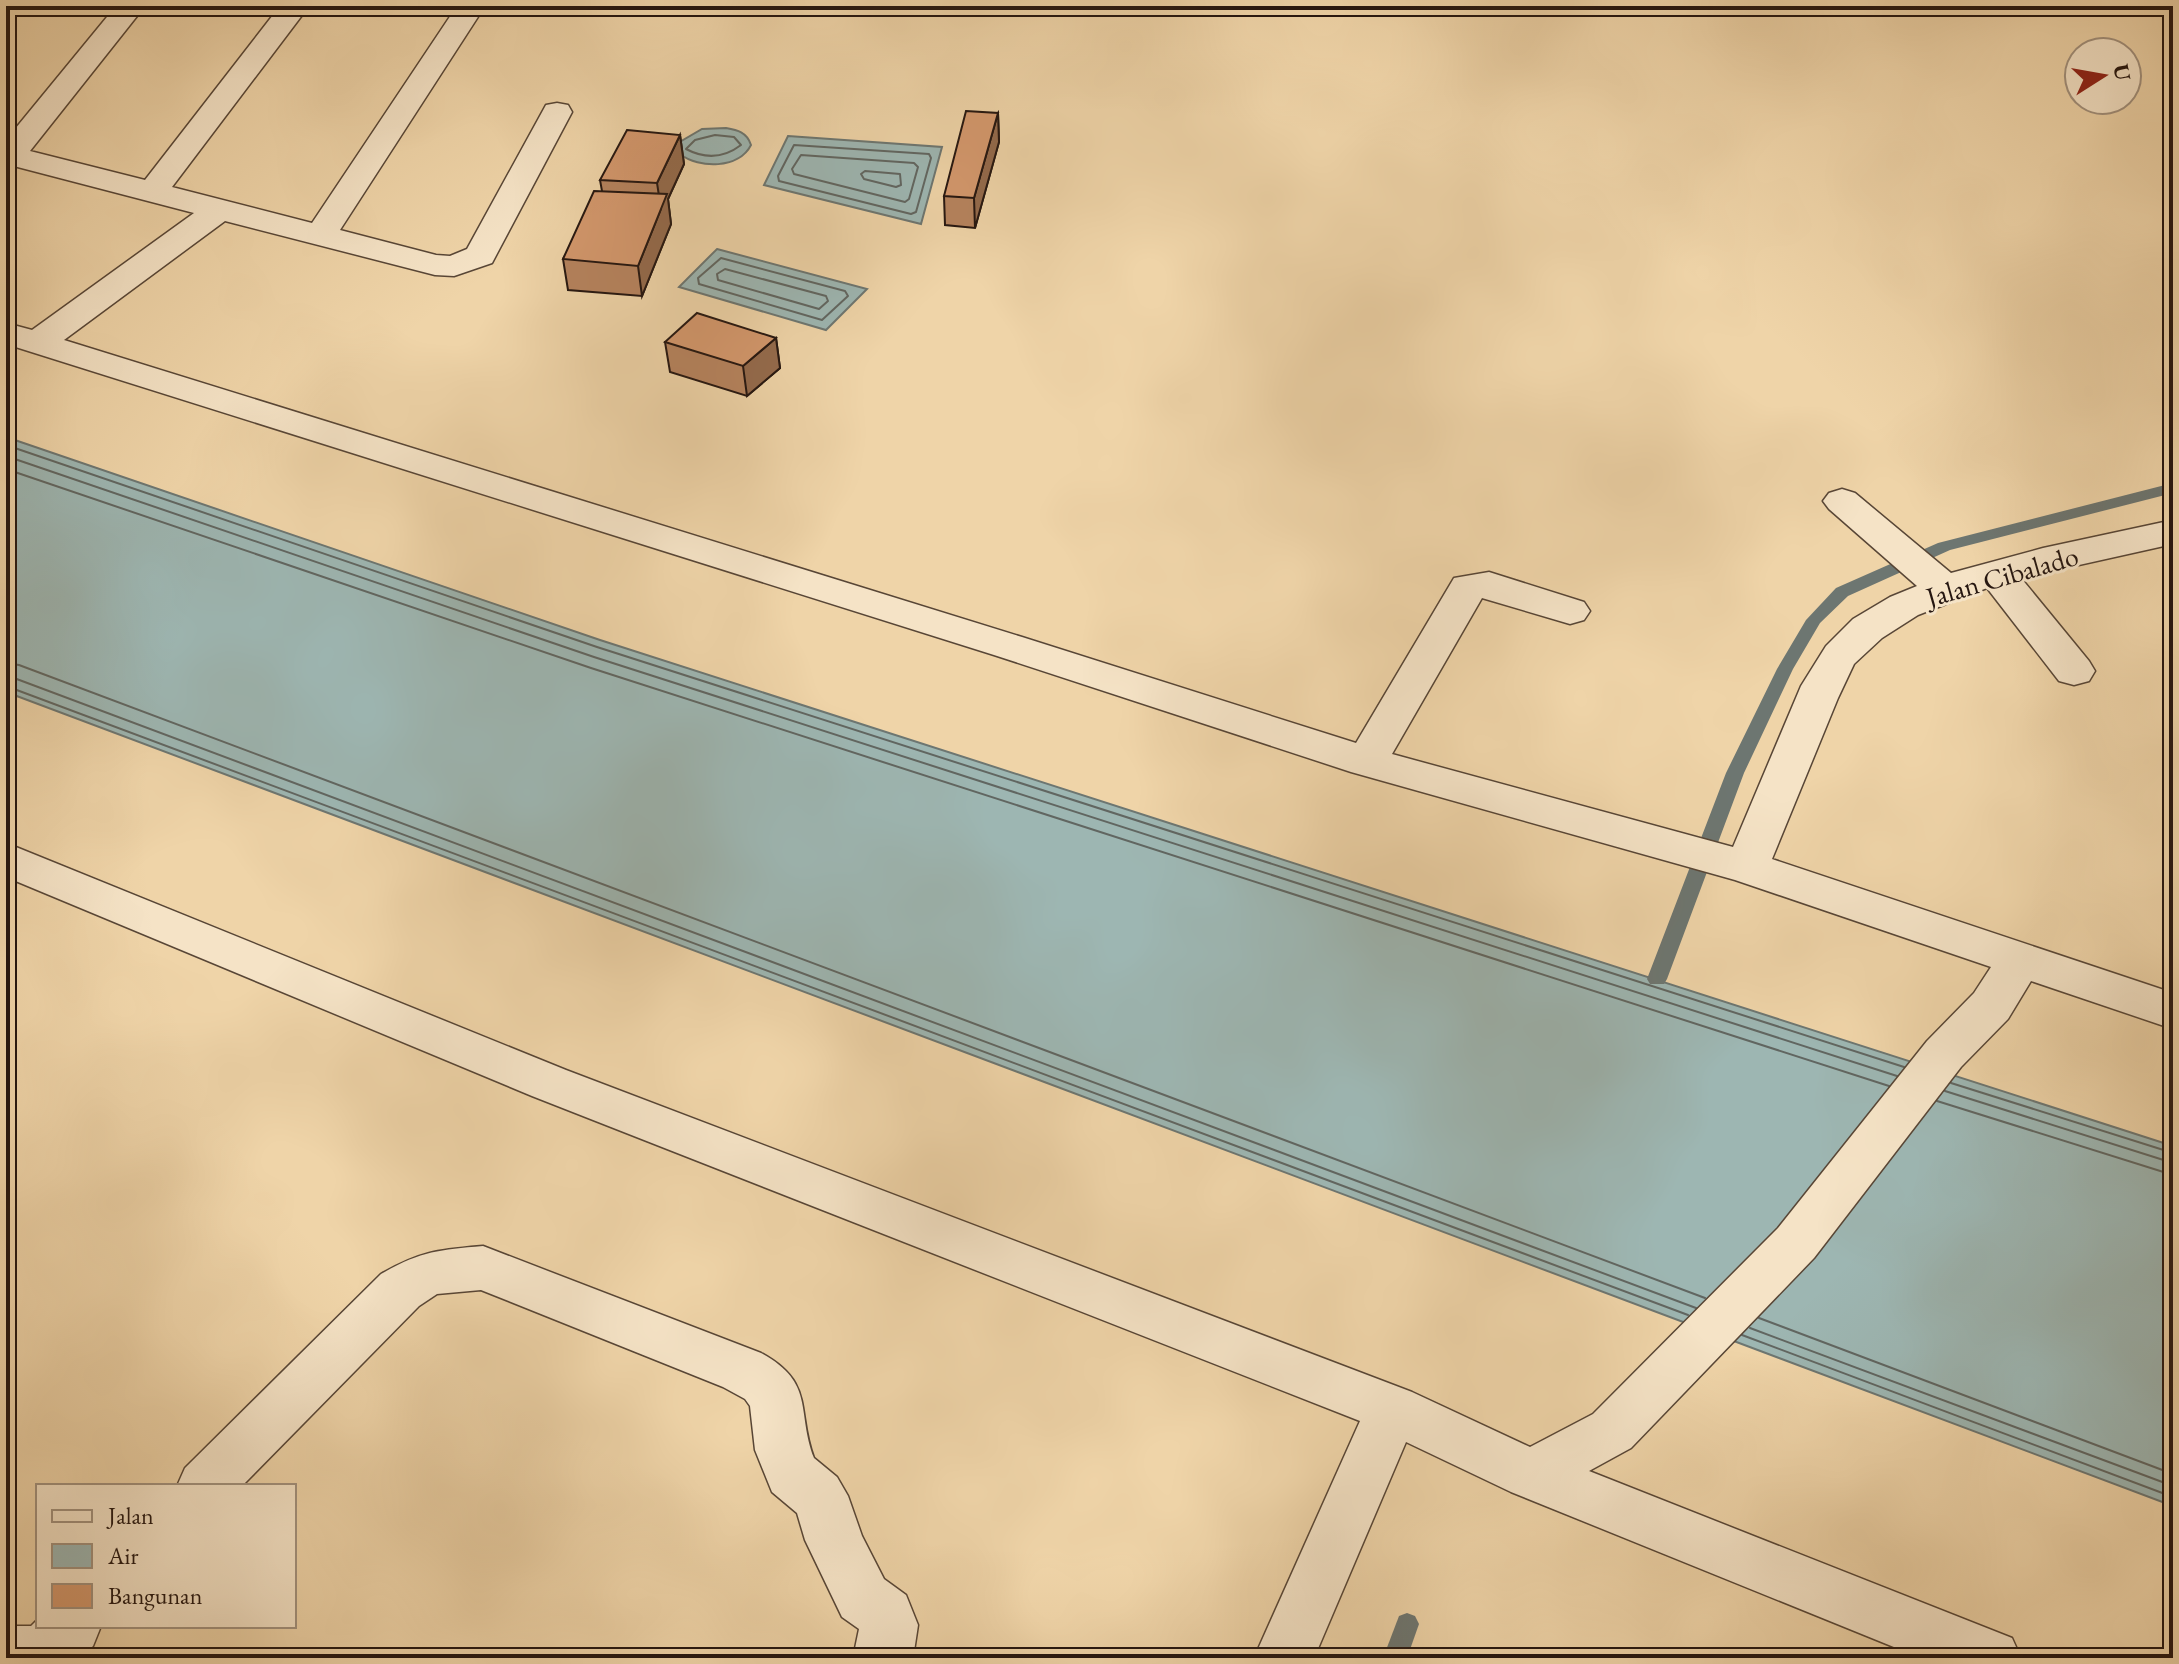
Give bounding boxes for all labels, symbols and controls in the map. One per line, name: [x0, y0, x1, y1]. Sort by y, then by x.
north arrow: [2063, 36, 2143, 116]
text: U: [2106, 61, 2138, 84]
street label: Jalan Cibalado: [1920, 537, 2082, 615]
legend: [36, 1484, 296, 1628]
text: Jalan: [106, 1500, 154, 1531]
text: Air: [107, 1540, 139, 1571]
text: Bangunan: [108, 1580, 203, 1611]

